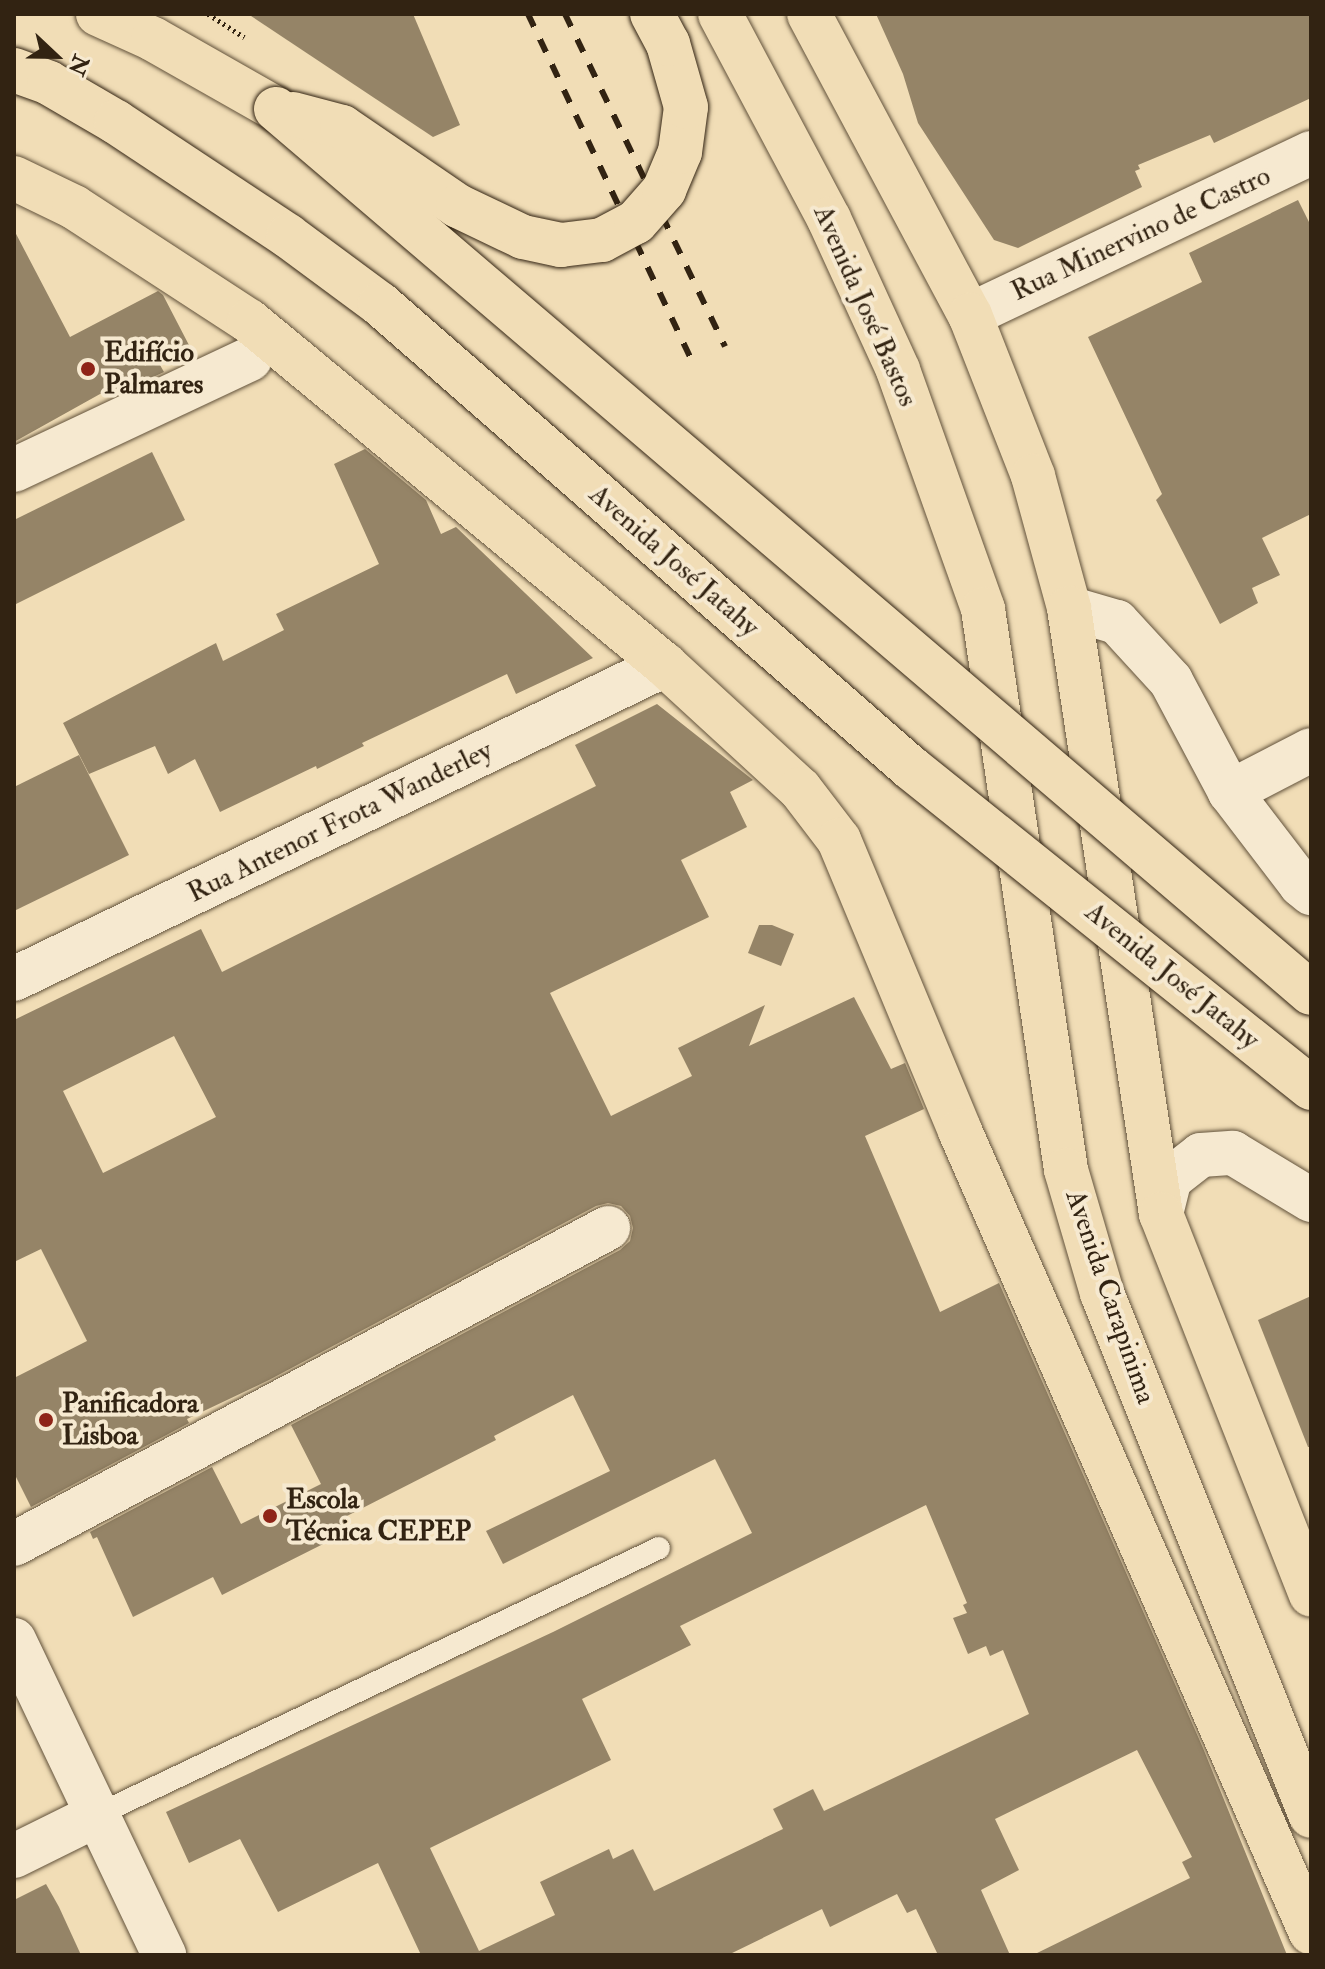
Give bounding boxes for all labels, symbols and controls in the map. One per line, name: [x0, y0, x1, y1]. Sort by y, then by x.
north arrow: [16, 16, 96, 96]
text: N: [62, 51, 95, 79]
street label: Rua Minervino de Castro: [1006, 159, 1276, 309]
street label: Avenida José Bastos: [806, 200, 924, 412]
place label: Edifício Palmares: [104, 336, 203, 402]
marker: Edifício Palmares: [79, 360, 97, 378]
street label: Avenida José Jatahy: [582, 478, 766, 644]
street label: Rua Antenor Frota Wanderley: [182, 734, 498, 910]
street label: Avenida José Jatahy: [1078, 895, 1266, 1057]
street label: Avenida Carapinima: [1058, 1186, 1162, 1408]
place label: Panificadora Lisboa: [62, 1387, 199, 1453]
marker: Panificadora Lisboa: [37, 1411, 55, 1429]
place label: Escola Técnica CEPEP: [286, 1483, 471, 1549]
marker: Escola Técnica CEPEP: [261, 1507, 279, 1525]

